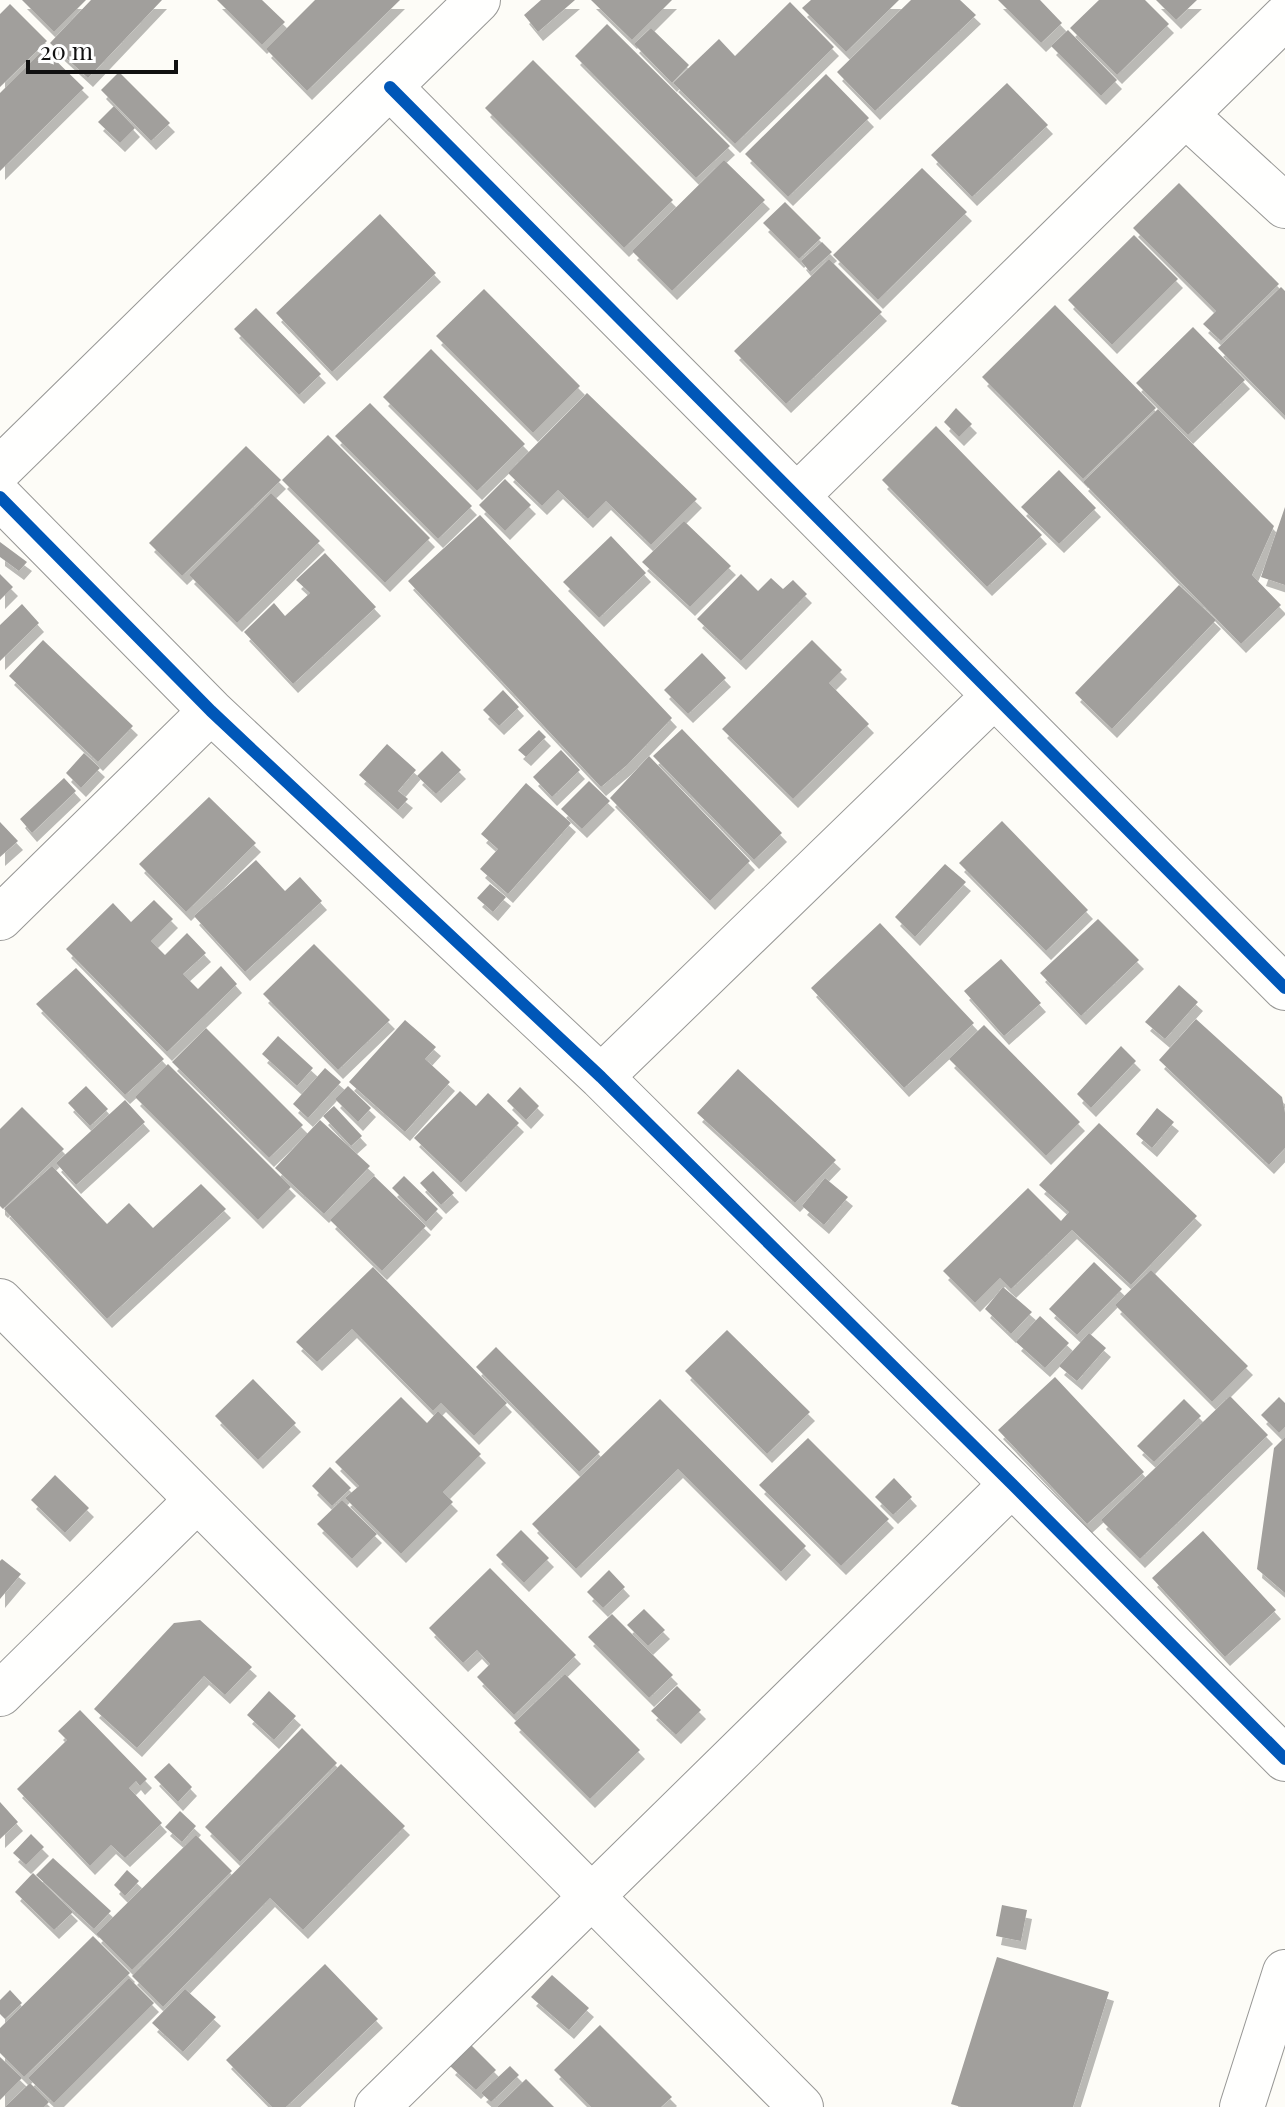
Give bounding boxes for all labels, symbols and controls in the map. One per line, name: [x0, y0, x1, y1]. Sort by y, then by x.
scale bar: [28, 24, 176, 74]
text: 20 m: [40, 34, 93, 66]

